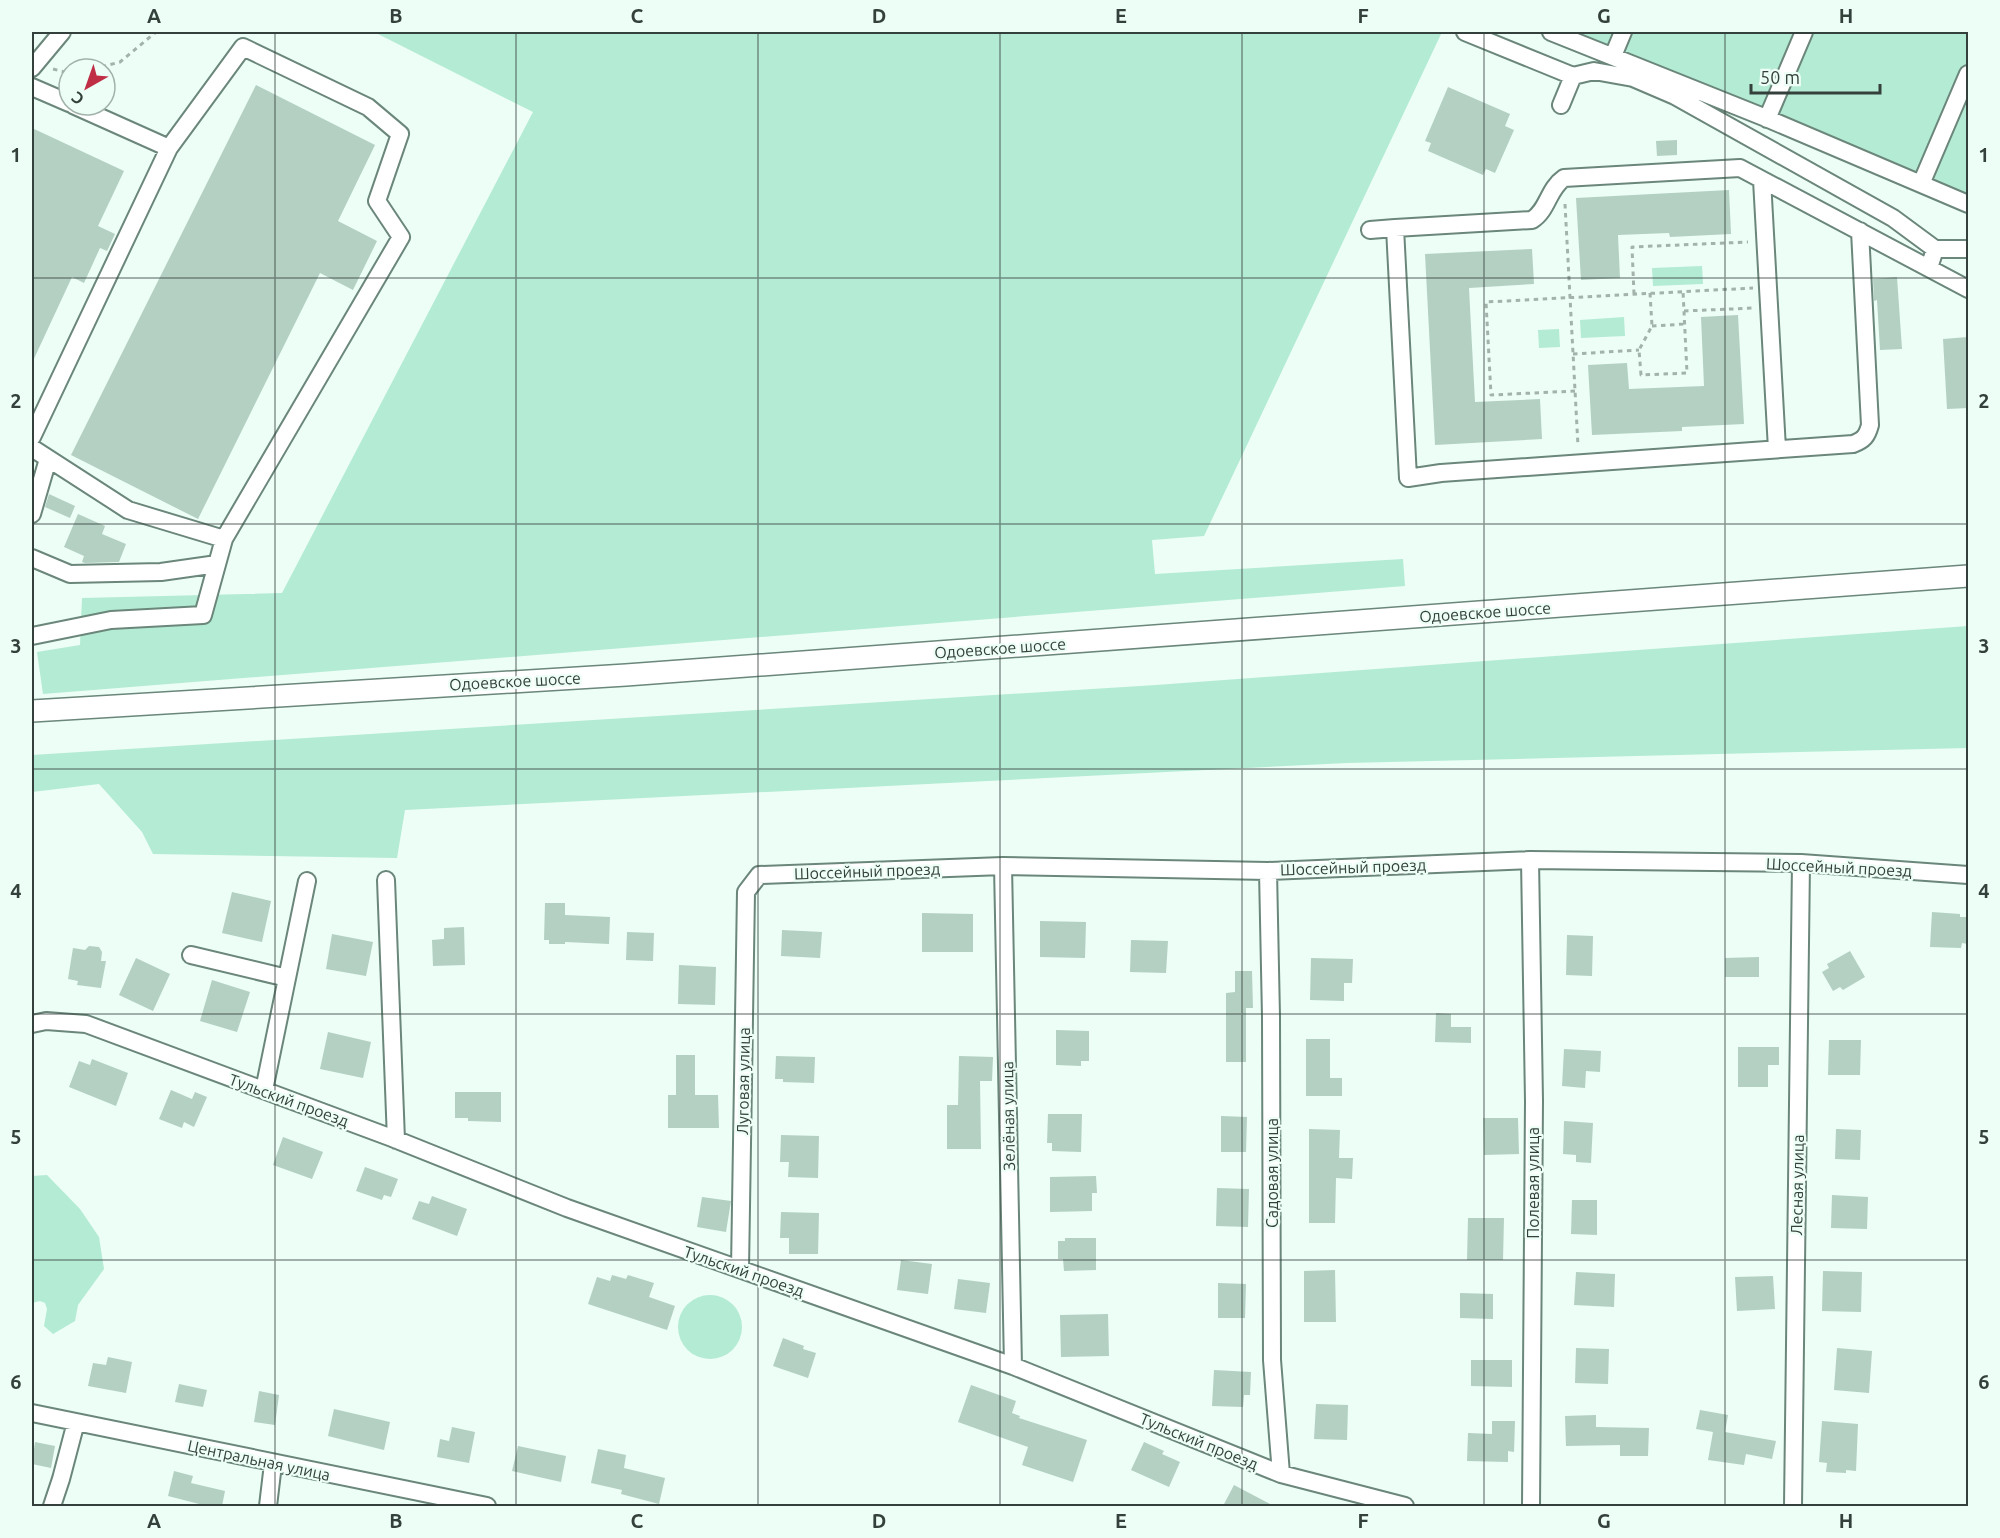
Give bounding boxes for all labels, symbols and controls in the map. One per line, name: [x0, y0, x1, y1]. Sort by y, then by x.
text: A: [147, 4, 161, 27]
text: B: [389, 4, 403, 27]
text: C: [631, 4, 644, 27]
text: D: [872, 4, 886, 27]
text: E: [1115, 4, 1127, 27]
text: F: [1357, 4, 1369, 27]
text: G: [1597, 4, 1611, 27]
text: H: [1839, 4, 1853, 27]
north arrow: [57, 57, 117, 117]
scale bar: [1751, 57, 1880, 95]
text: 50 m: [1760, 67, 1800, 87]
text: С: [68, 88, 87, 109]
text: 1: [10, 143, 22, 166]
text: 1: [1978, 143, 1990, 166]
text: 2: [10, 389, 22, 412]
text: 2: [1978, 389, 1990, 412]
street label: Одоевское шоссе: [1419, 598, 1551, 626]
text: 3: [10, 634, 22, 657]
street label: Одоевское шоссе: [934, 634, 1066, 662]
text: 3: [1978, 634, 1990, 657]
street label: Одоевское шоссе: [449, 669, 581, 693]
street label: Шоссейный проезд: [1765, 854, 1913, 880]
street label: Шоссейный проезд: [1280, 855, 1426, 879]
street label: Шоссейный проезд: [794, 859, 940, 883]
text: 4: [10, 879, 22, 902]
text: 4: [1978, 879, 1990, 902]
street label: Луговая улица: [733, 1027, 753, 1135]
street label: Зелёная улица: [998, 1061, 1018, 1171]
street label: Тульский проезд: [227, 1070, 351, 1130]
street label: Садовая улица: [1263, 1118, 1281, 1228]
text: 5: [10, 1125, 22, 1148]
text: 5: [1978, 1125, 1990, 1148]
street label: Полевая улица: [1524, 1127, 1542, 1239]
street label: Лесная улица: [1787, 1134, 1807, 1236]
street label: Тульский проезд: [682, 1242, 806, 1300]
text: 6: [10, 1370, 22, 1393]
text: 6: [1978, 1370, 1990, 1393]
street label: Тульский проезд: [1137, 1409, 1261, 1473]
street label: Центральная улица: [186, 1436, 332, 1484]
text: A: [147, 1509, 161, 1532]
text: B: [389, 1509, 403, 1532]
text: C: [631, 1509, 644, 1532]
text: D: [872, 1509, 886, 1532]
text: E: [1115, 1509, 1127, 1532]
text: F: [1357, 1509, 1369, 1532]
text: G: [1597, 1509, 1611, 1532]
text: H: [1839, 1509, 1853, 1532]

